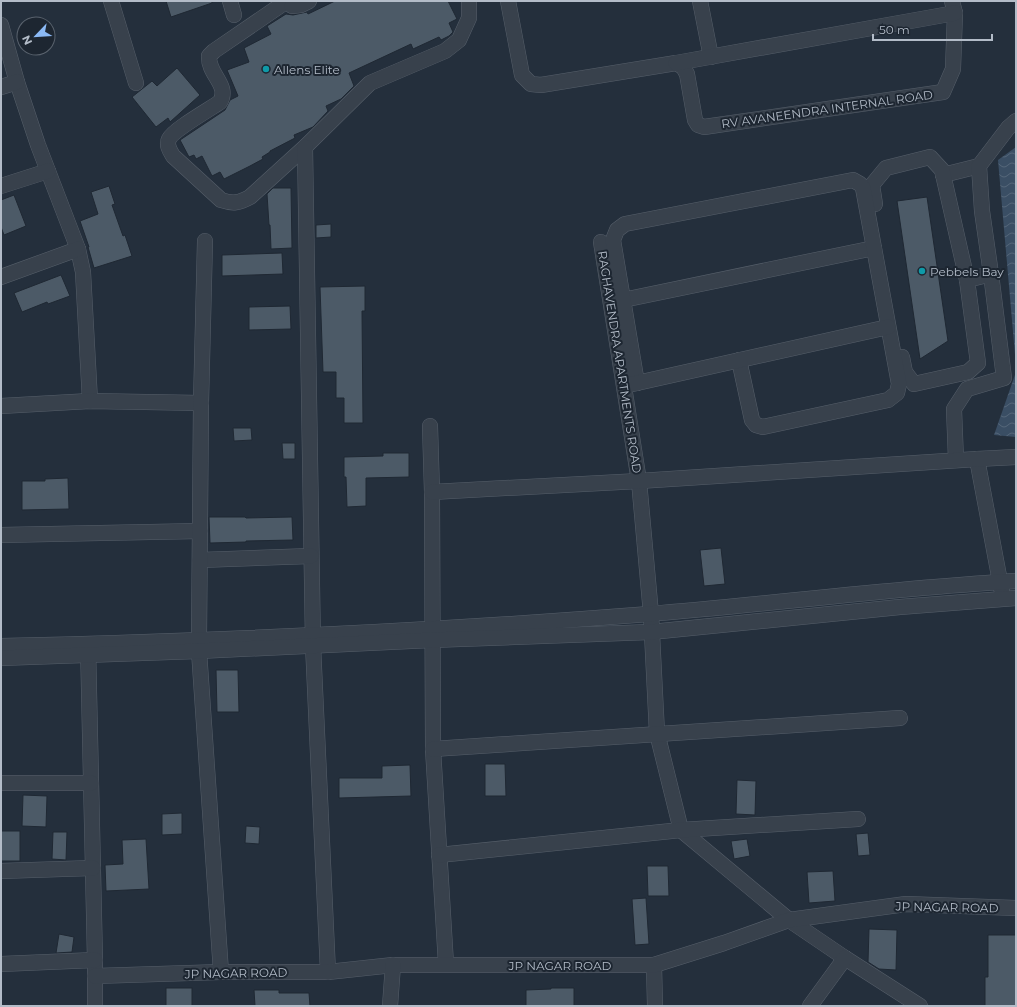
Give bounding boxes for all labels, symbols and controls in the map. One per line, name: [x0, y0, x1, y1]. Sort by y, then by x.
north arrow: [16, 16, 56, 56]
scale bar: [873, 16, 992, 42]
text: 50 m: [879, 22, 910, 37]
text: N: [19, 33, 35, 47]
place label: Allens Elite: [274, 62, 340, 77]
marker: Allens Elite: [261, 64, 271, 74]
street label: RV AVANEENDRA INTERNAL ROAD: [720, 87, 934, 131]
street label: RAGHAVENDRA APARTMENTS ROAD: [595, 250, 645, 474]
place label: Pebbels Bay: [930, 264, 1004, 279]
marker: Pebbels Bay: [917, 266, 927, 276]
street label: JP NAGAR ROAD: [894, 899, 999, 915]
street label: JP NAGAR ROAD: [508, 958, 612, 973]
street label: JP NAGAR ROAD: [183, 965, 288, 981]

